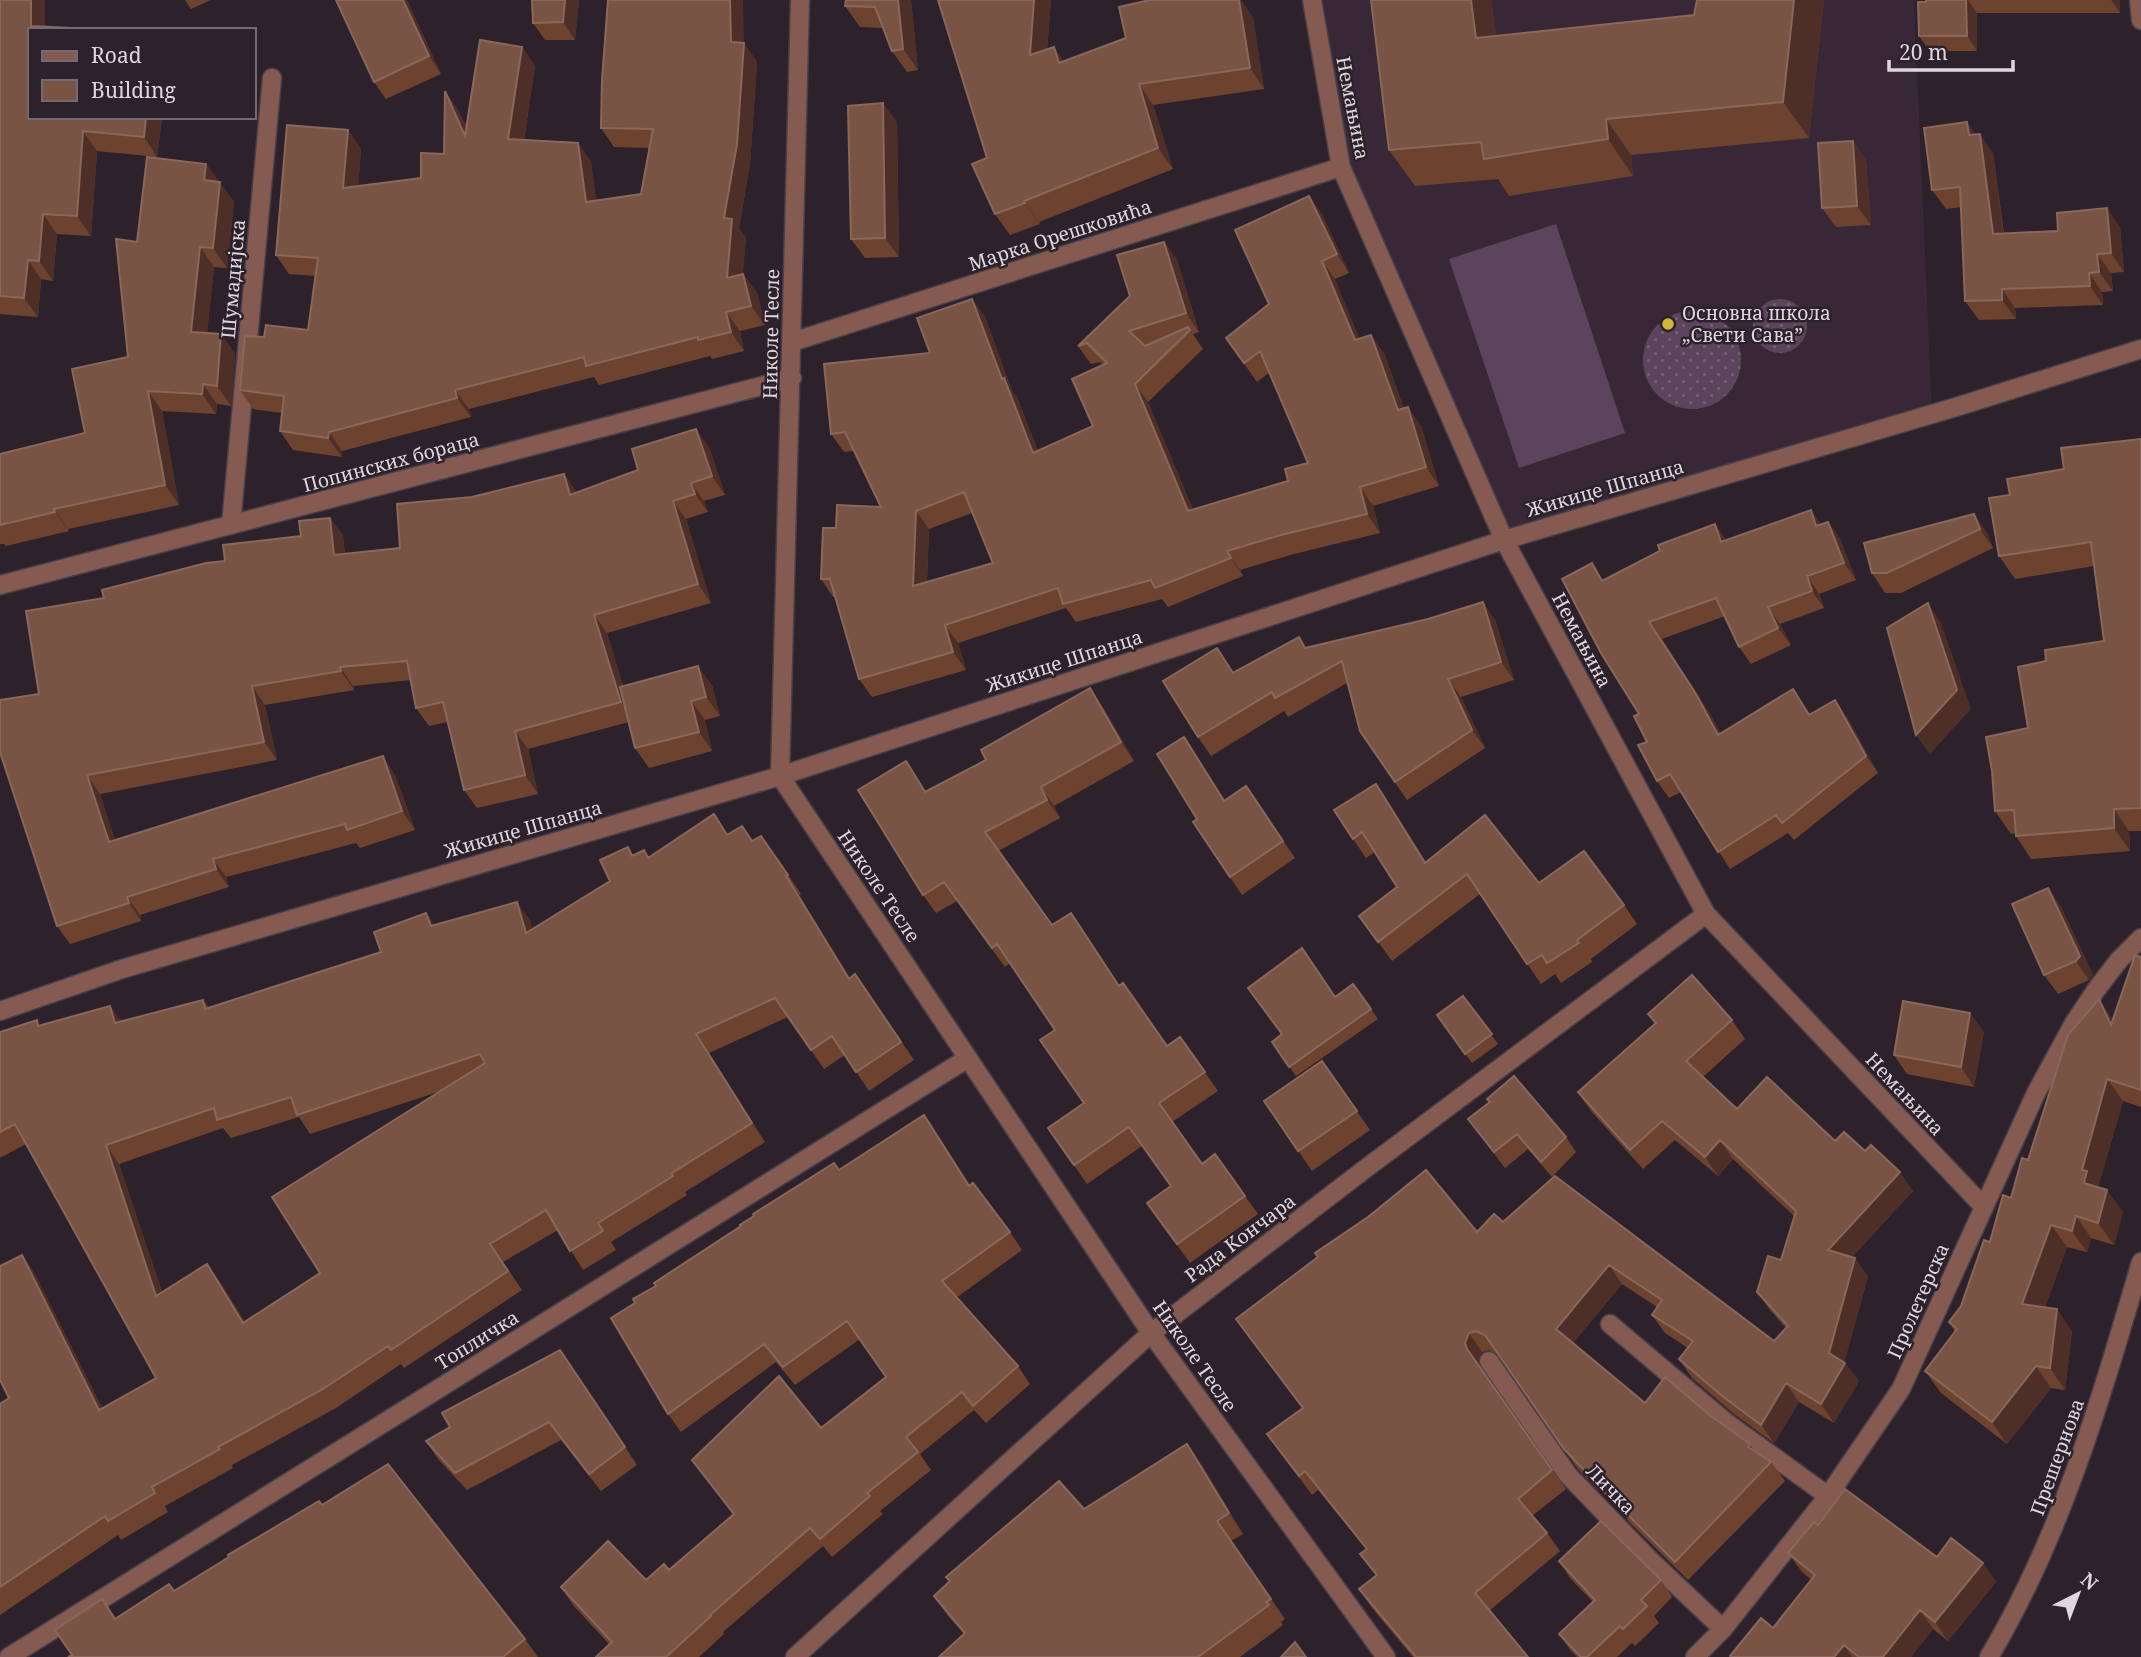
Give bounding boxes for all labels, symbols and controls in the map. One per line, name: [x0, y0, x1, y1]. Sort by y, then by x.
legend: [28, 28, 256, 119]
scale bar: [1889, 28, 2013, 72]
text: 20 m: [1899, 38, 1948, 66]
text: Road: [91, 41, 142, 69]
street label: Немањина: [1330, 54, 1376, 162]
text: Building: [91, 76, 176, 104]
street label: Марка Орешковића: [965, 193, 1155, 277]
street label: Шумадијска: [215, 218, 251, 340]
street label: Николе Тесле: [757, 269, 785, 399]
place label: Основна школа „Свети Сава”: [1682, 300, 1831, 348]
marker: Основна школа „Свети Сава”: [1660, 316, 1676, 332]
street label: Попинских бораца: [300, 426, 482, 498]
street label: Жикице Шпанца: [1522, 453, 1687, 523]
street label: Немањина: [1546, 588, 1618, 692]
street label: Жикице Шпанца: [982, 623, 1146, 699]
street label: Жикице Шпанца: [440, 794, 605, 864]
street label: Николе Тесле: [832, 825, 926, 947]
street label: Немањина: [1860, 1047, 1950, 1141]
street label: Рада Кончара: [1179, 1188, 1301, 1288]
street label: Пролетерска: [1881, 1239, 1955, 1363]
street label: Николе Тесле: [1147, 1295, 1243, 1417]
street label: Топличка: [430, 1304, 524, 1376]
street label: Прешернова: [2024, 1395, 2090, 1519]
street label: Личка: [1581, 1458, 1641, 1520]
north arrow: [2043, 1559, 2113, 1629]
text: N: [2075, 1567, 2104, 1596]

